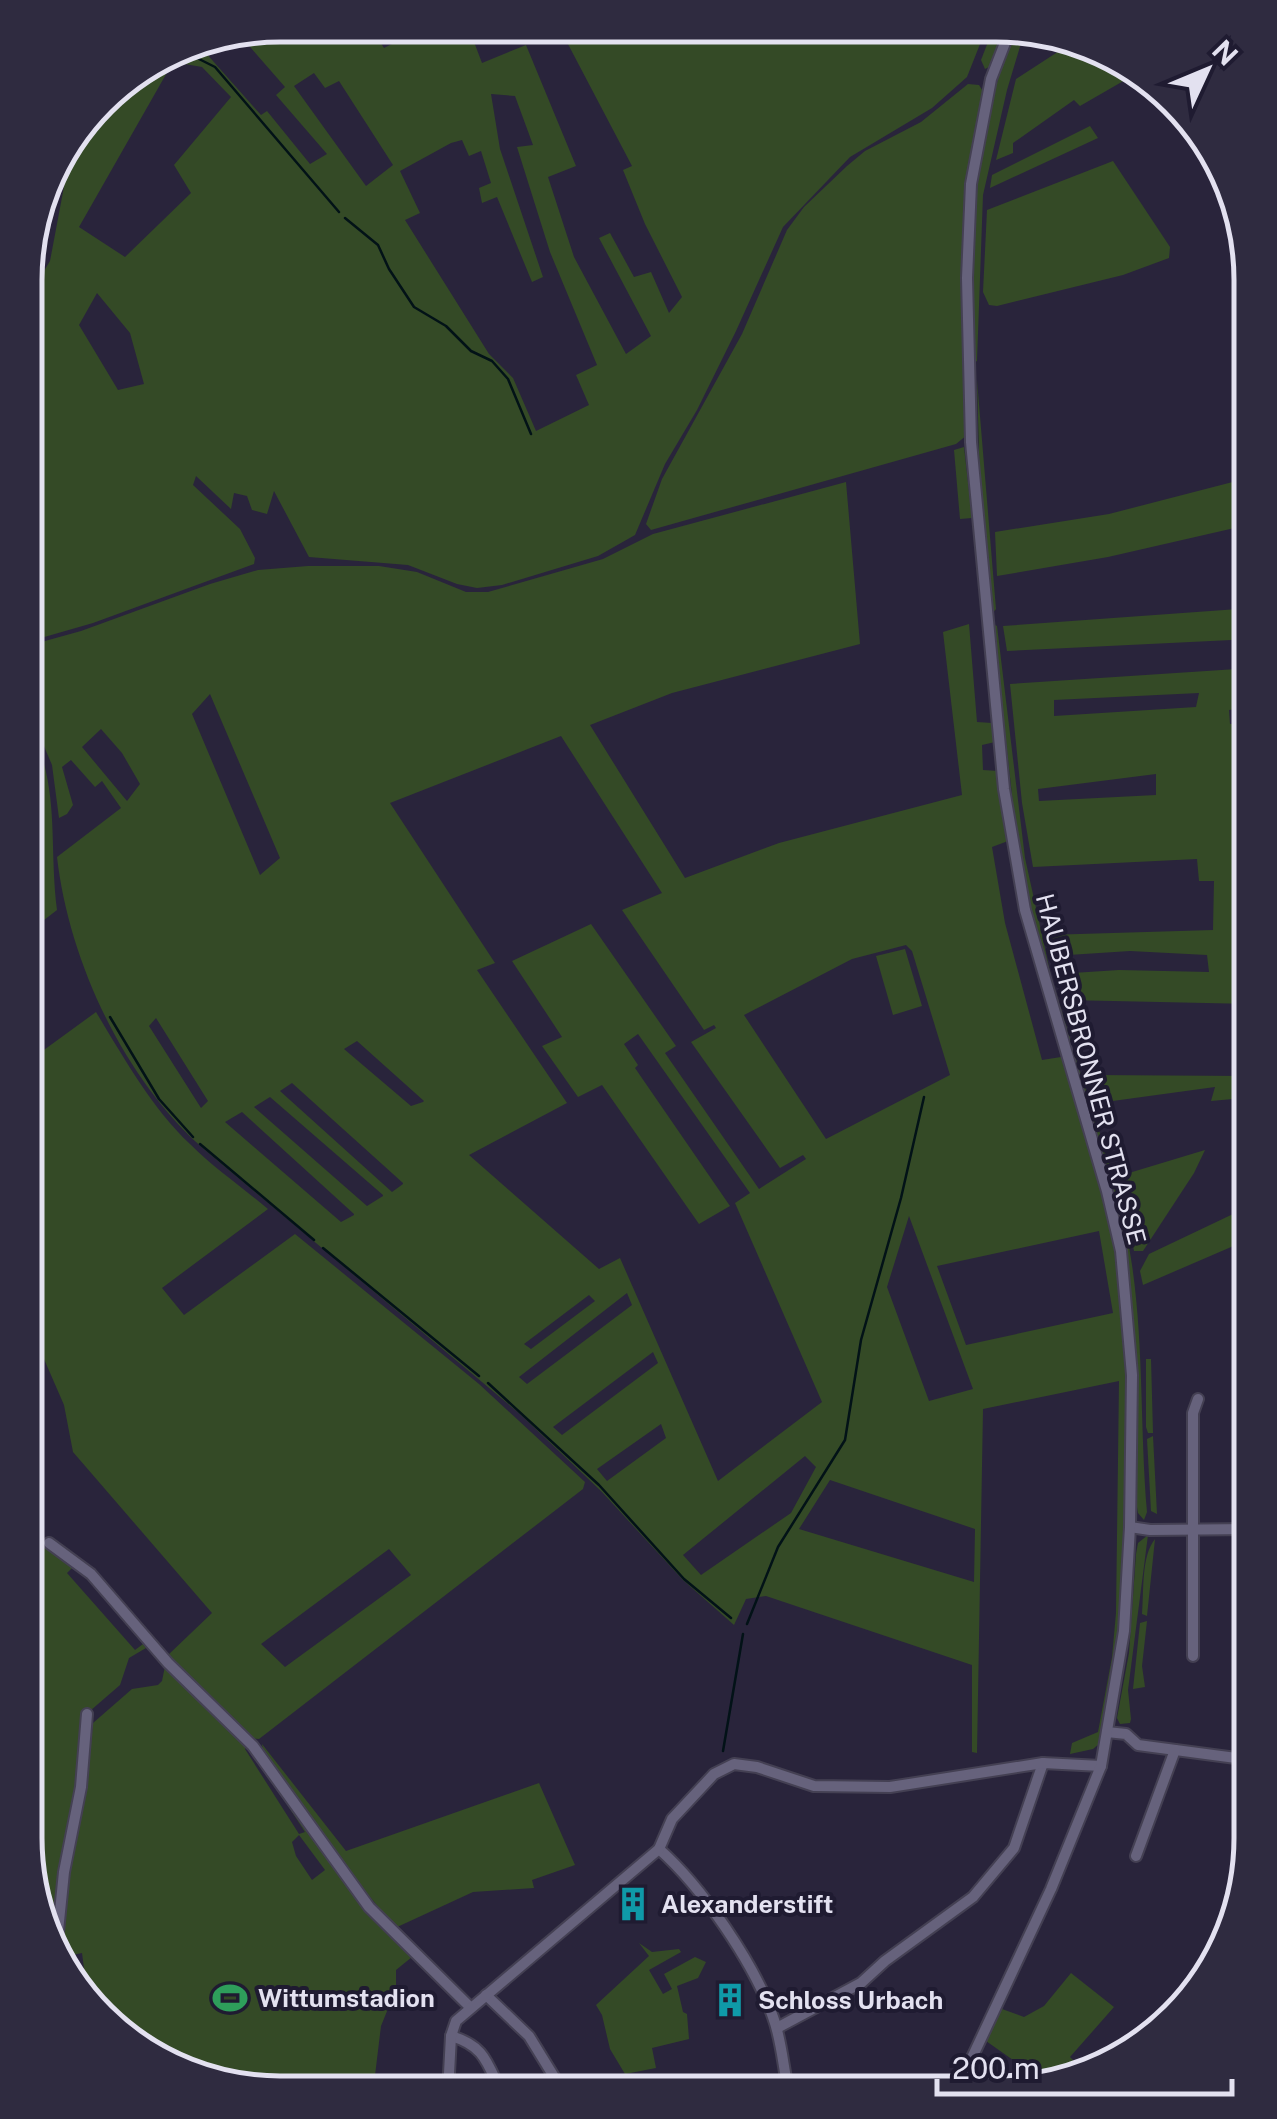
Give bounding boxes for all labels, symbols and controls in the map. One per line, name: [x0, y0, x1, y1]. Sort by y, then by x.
north arrow: [1157, 20, 1257, 120]
text: N: [1206, 33, 1245, 72]
street label: HAUBERSBRONNER STRASSE: [1030, 890, 1152, 1248]
building icon: Alexanderstift: [614, 1885, 652, 1923]
place label: Alexanderstift: [661, 1889, 833, 1919]
sports icon: Wittumstadion: [211, 1979, 249, 2017]
building icon: Schloss Urbach: [711, 1981, 749, 2019]
place label: Wittumstadion: [258, 1983, 435, 2013]
place label: Schloss Urbach: [758, 1985, 943, 2015]
scale bar: [937, 2034, 1232, 2096]
text: 200 m: [952, 2050, 1040, 2086]

